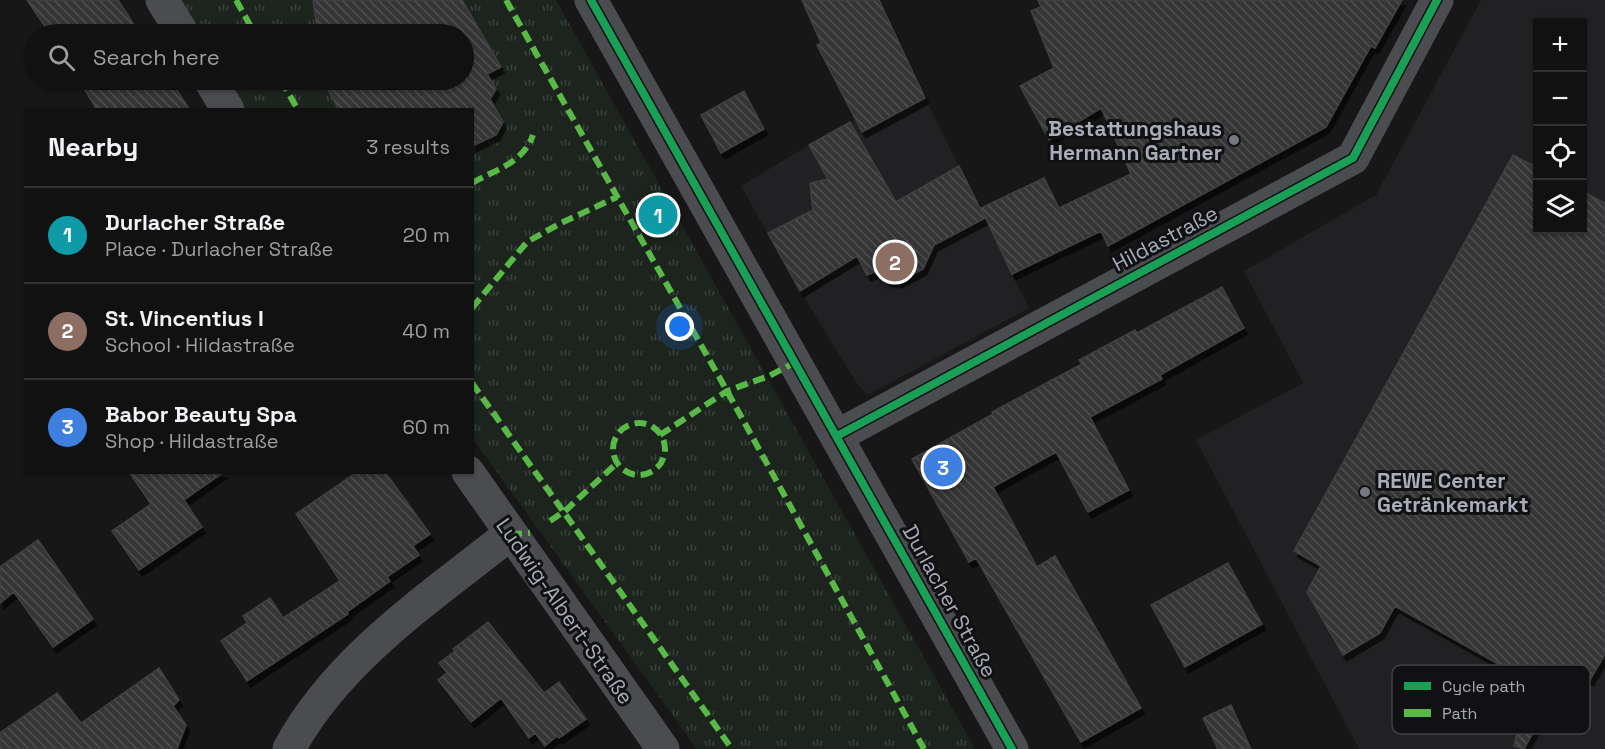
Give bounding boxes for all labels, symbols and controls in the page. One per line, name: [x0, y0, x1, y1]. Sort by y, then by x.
map controls: [1533, 18, 1587, 234]
button: +: [1533, 18, 1587, 72]
search box: [24, 24, 474, 90]
icon: search: [45, 41, 78, 74]
text: Search here: [93, 43, 220, 71]
button: −: [1533, 72, 1587, 126]
place label: Bestattungshaus Hermann Gartner: [1048, 115, 1222, 166]
button: locate: [1533, 126, 1587, 180]
text: Nearby: [48, 130, 138, 164]
marker: Bestattungshaus Hermann Gartner: [1227, 133, 1241, 147]
text: 3 results: [366, 134, 450, 160]
button: layers: [1533, 180, 1587, 234]
pin: 1: [638, 192, 678, 238]
street label: Hildastraße: [1108, 199, 1222, 277]
text: Durlacher Straße: [105, 208, 285, 236]
text: 1: [63, 222, 72, 248]
text: 20 m: [403, 222, 450, 248]
text: Place · Durlacher Straße: [105, 236, 333, 262]
pin: 2: [876, 240, 914, 284]
text: St. Vincentius I: [105, 304, 264, 332]
your location: [665, 312, 694, 341]
text: 2: [62, 318, 73, 344]
text: 40 m: [402, 318, 450, 344]
text: School · Hildastraße: [105, 332, 295, 358]
text: Babor Beauty Spa: [105, 400, 297, 428]
text: 3: [61, 414, 74, 440]
text: 60 m: [403, 414, 450, 440]
text: Shop · Hildastraße: [105, 428, 279, 454]
pin: 3: [924, 444, 962, 490]
place label: REWE Center Getränkemarkt: [1377, 467, 1529, 518]
marker: REWE Center Getränkemarkt: [1358, 485, 1372, 499]
street label: Ludwig-Albert-Straße: [490, 513, 640, 709]
street label: Durlacher Straße: [897, 520, 1003, 682]
legend: [1392, 665, 1590, 734]
text: Cycle path: [1442, 676, 1525, 697]
text: Path: [1442, 703, 1477, 724]

